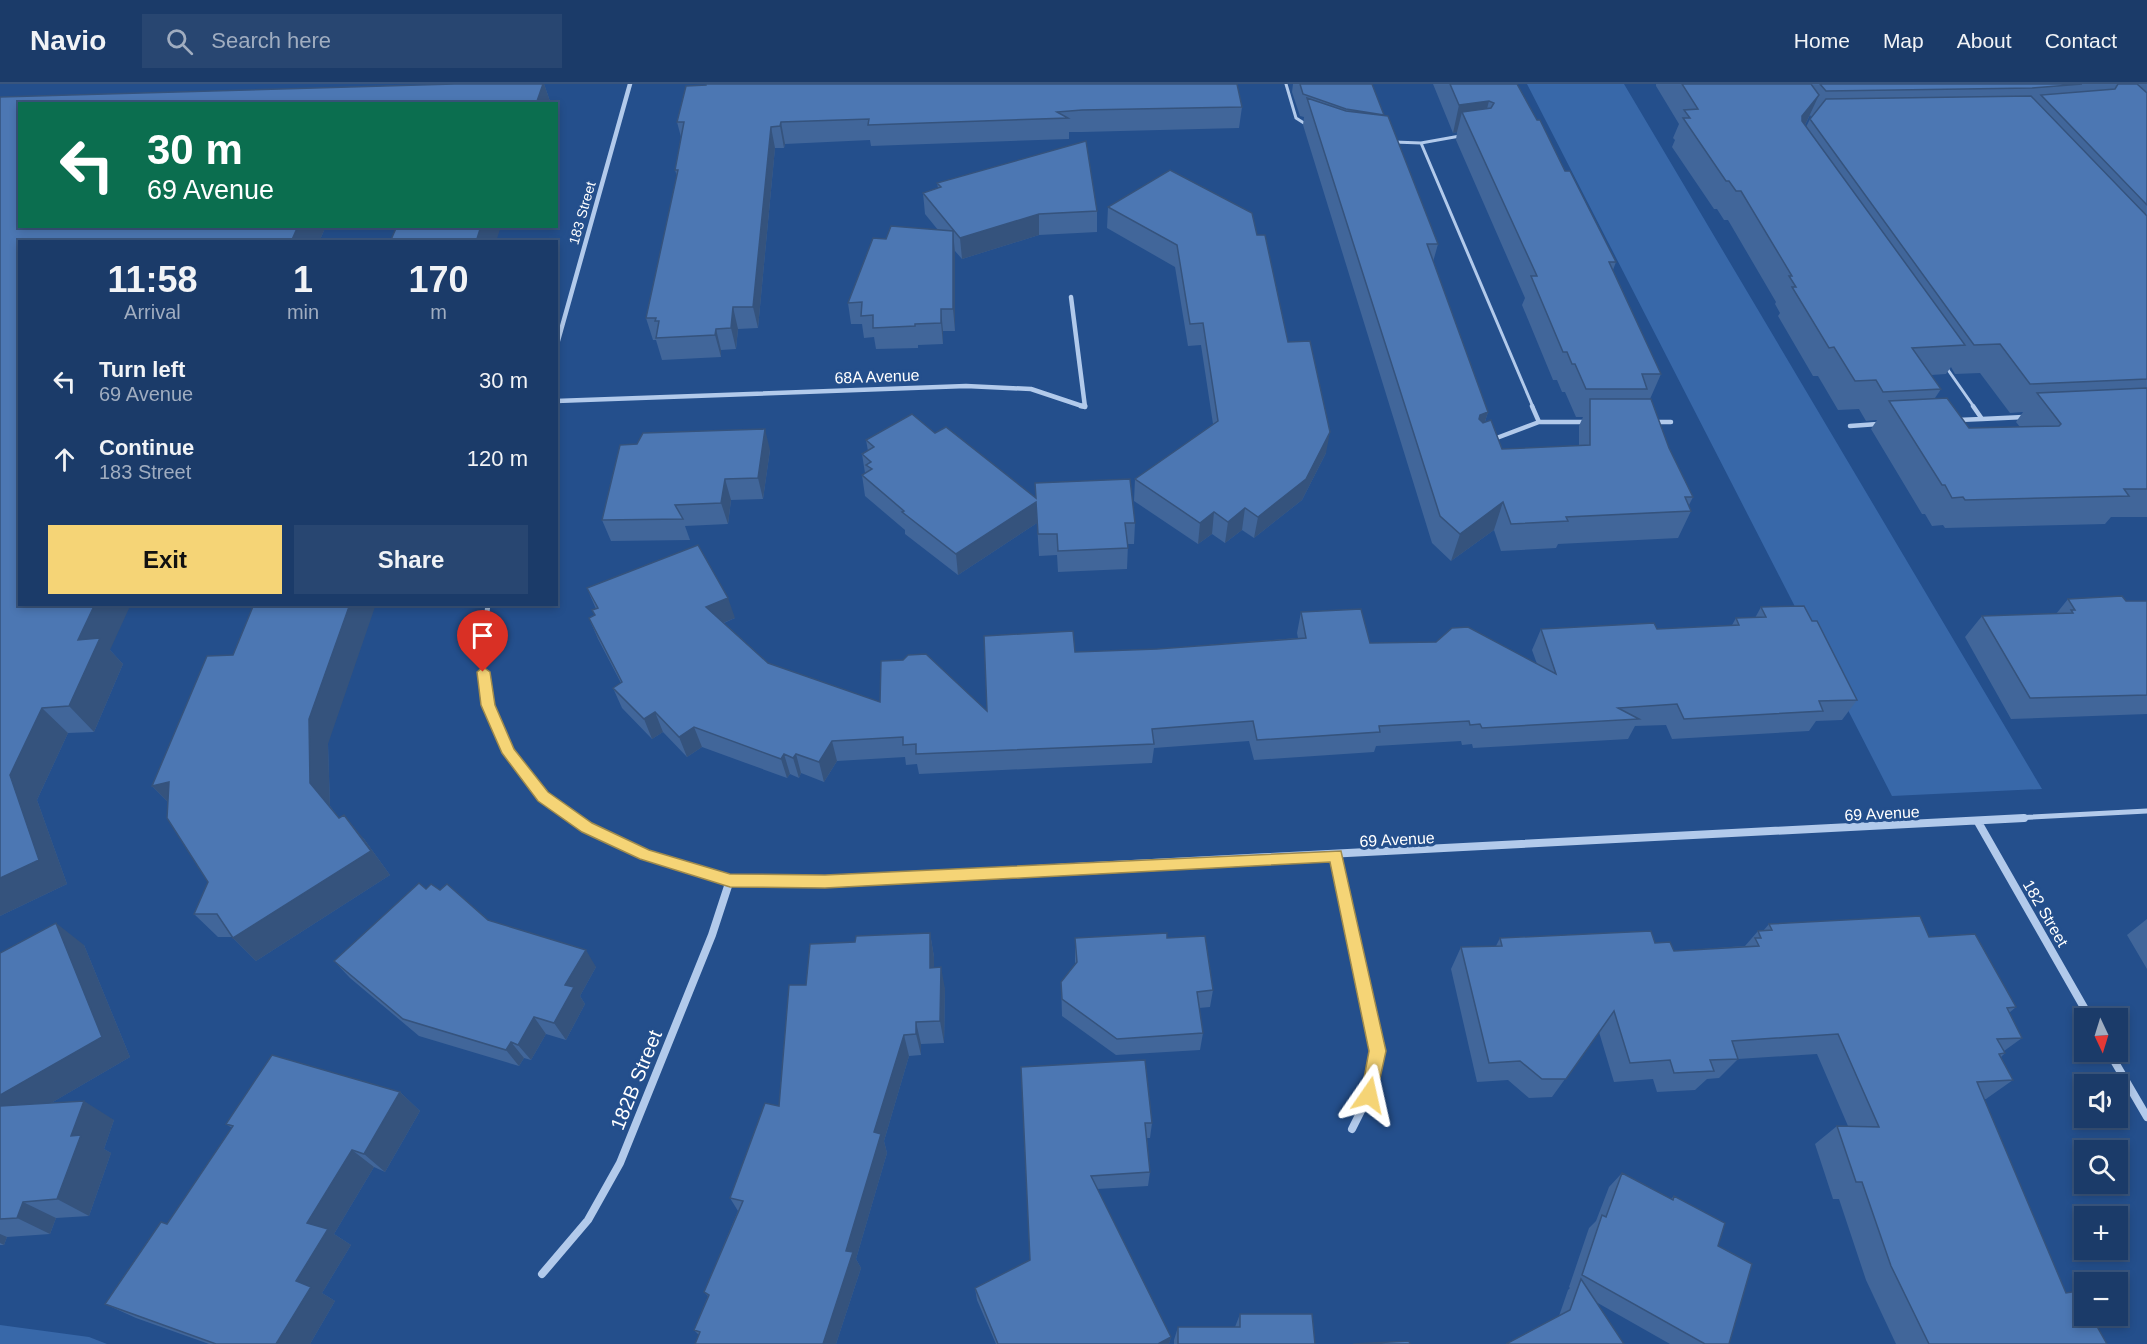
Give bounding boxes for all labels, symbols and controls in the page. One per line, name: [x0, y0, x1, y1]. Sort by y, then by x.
search box: [142, 14, 562, 68]
text: Navio: [30, 25, 106, 56]
icon: search: [163, 25, 196, 58]
text: Search here: [211, 28, 331, 53]
text: Home: [1794, 29, 1850, 52]
text: Map: [1883, 29, 1924, 52]
text: About: [1957, 29, 2012, 52]
text: Contact: [2045, 29, 2117, 52]
icon: left: [48, 126, 126, 204]
text: 30 m: [147, 126, 243, 173]
text: 69 Avenue: [147, 175, 274, 205]
street label: 183 Street: [565, 180, 599, 246]
text: 11:58: [107, 259, 197, 300]
text: 1: [293, 259, 313, 300]
text: 170: [409, 259, 469, 300]
text: Arrival: [124, 301, 181, 323]
text: min: [287, 301, 319, 323]
text: m: [430, 301, 447, 323]
text: Turn left: [99, 357, 185, 382]
icon: left: [48, 365, 81, 398]
street label: 68A Avenue: [834, 367, 920, 386]
text: 30 m: [479, 368, 528, 393]
text: 69 Avenue: [99, 383, 193, 405]
text: Continue: [99, 435, 194, 460]
icon: ahead: [48, 443, 81, 476]
text: 120 m: [467, 446, 528, 471]
text: 183 Street: [99, 461, 191, 483]
button: Exit: [48, 525, 282, 594]
button: Share: [294, 525, 528, 594]
pin: [457, 610, 508, 672]
icon: arrive: [466, 619, 499, 652]
street label: 69 Avenue: [1844, 803, 1920, 824]
street label: 69 Avenue: [1359, 829, 1435, 850]
street label: 182 Street: [2020, 877, 2072, 950]
north arrow: [2074, 1008, 2128, 1062]
map controls: [2074, 1008, 2128, 1326]
street label: 182B Street: [606, 1027, 666, 1133]
position arrow: [1337, 1063, 1401, 1127]
button: sound: [2074, 1074, 2128, 1128]
button: search: [2074, 1140, 2128, 1194]
button: +: [2074, 1206, 2128, 1260]
button: −: [2074, 1272, 2128, 1326]

